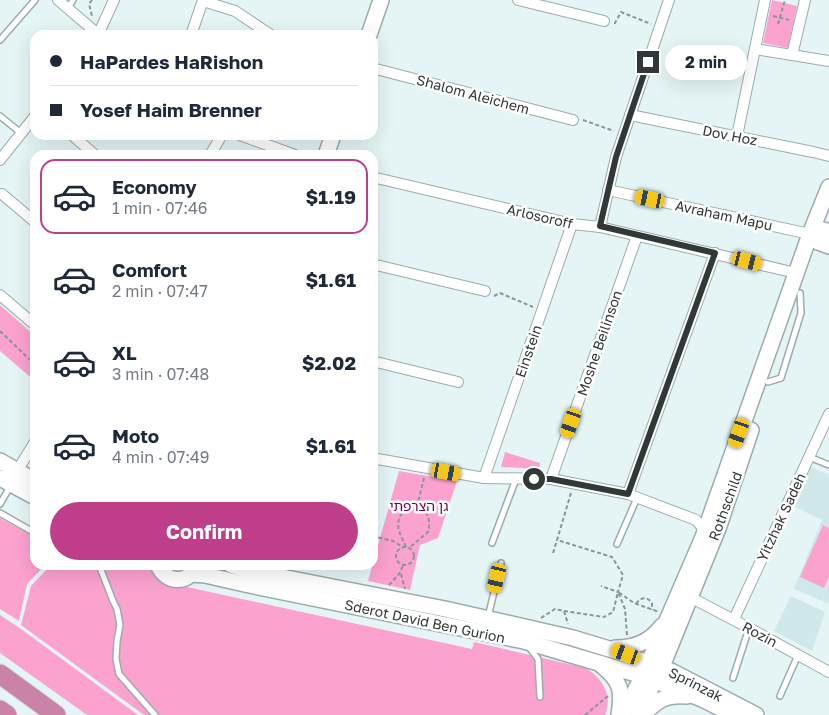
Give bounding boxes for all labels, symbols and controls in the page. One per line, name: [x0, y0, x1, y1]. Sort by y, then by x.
callout: 2 min: [666, 44, 748, 80]
text: HaPardes HaRishon: [80, 50, 263, 73]
route end: [637, 51, 659, 73]
text: 2 min: [685, 52, 727, 72]
street label: Shalom Aleichem: [415, 71, 531, 117]
text: Yosef Haim Brenner: [80, 98, 262, 121]
street label: Dov Hoz: [701, 121, 759, 149]
icon: car: [52, 174, 97, 219]
text: Economy: [112, 175, 197, 198]
text: $1.19: [306, 185, 356, 208]
car: [633, 189, 666, 209]
street label: Avraham Mapu: [674, 196, 774, 234]
text: 1 min · 07:46: [112, 198, 208, 218]
street label: Arlosoroff: [505, 200, 575, 232]
car: [730, 250, 763, 272]
icon: car: [52, 257, 97, 302]
text: Comfort: [112, 258, 187, 281]
text: $1.61: [306, 268, 356, 291]
text: 2 min · 07:47: [112, 281, 208, 301]
street label: Moshe Beilinson: [573, 288, 625, 398]
street label: Einstein: [511, 323, 545, 379]
icon: car: [52, 340, 97, 385]
text: XL: [112, 341, 137, 364]
text: $2.02: [302, 351, 356, 374]
text: 3 min · 07:48: [112, 364, 209, 384]
car: [559, 406, 582, 440]
car: [727, 416, 750, 450]
icon: car: [52, 423, 97, 468]
text: Moto: [112, 424, 159, 447]
text: $1.61: [306, 434, 356, 457]
text: 4 min · 07:49: [112, 447, 210, 467]
car: [429, 462, 462, 482]
route start: [523, 468, 545, 490]
street label: Rothschild: [705, 469, 745, 543]
street label: Yitzhak Sadeh: [753, 470, 809, 564]
park label: גן הצרפתי: [389, 497, 449, 514]
button: Confirm: [50, 502, 358, 560]
car: [486, 562, 507, 594]
street label: Sderot David Ben Gurion: [343, 596, 507, 646]
street label: Rozin: [740, 618, 780, 650]
car: [609, 642, 642, 666]
street label: Sprinzak: [666, 663, 726, 705]

